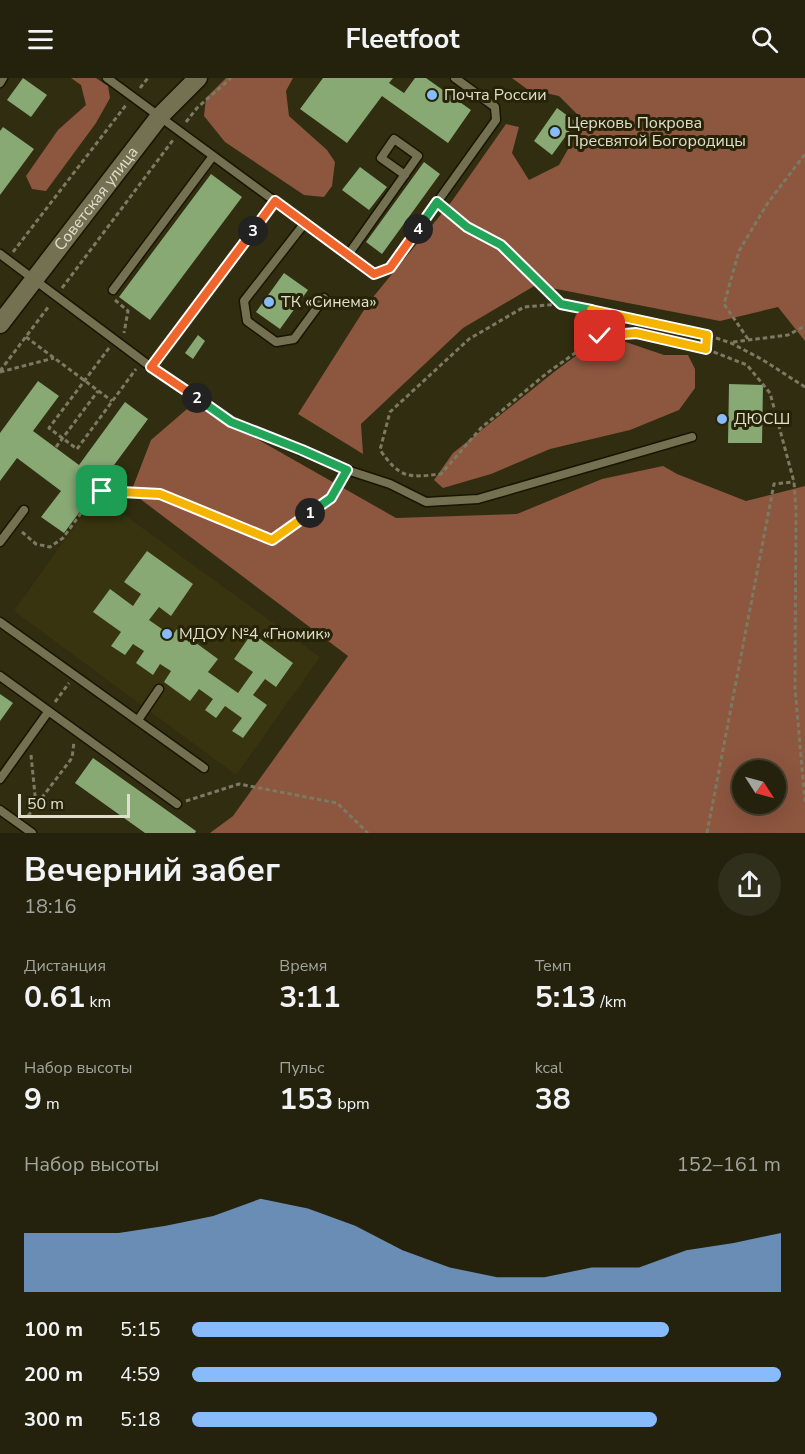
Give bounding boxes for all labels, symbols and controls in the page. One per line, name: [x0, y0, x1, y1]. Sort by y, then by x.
text: Fleetfoot: [346, 21, 460, 58]
icon: menu: [24, 23, 57, 56]
icon: search: [748, 23, 781, 56]
place label: Почта России: [444, 84, 547, 106]
marker: Почта России: [425, 88, 439, 102]
place label: Церковь Покрова Пресвятой Богородицы: [567, 112, 746, 152]
marker: Церковь Покрова Пресвятой Богородицы: [548, 125, 562, 139]
street label: Советская улица: [49, 142, 144, 256]
pin: 4: [403, 214, 433, 244]
pin: 3: [238, 216, 268, 246]
text: 4: [413, 218, 423, 240]
text: 3: [248, 220, 258, 242]
place label: ТК «Синема»: [281, 291, 376, 313]
marker: ТК «Синема»: [262, 295, 276, 309]
pin: [574, 310, 625, 361]
icon: check: [583, 319, 616, 352]
pin: 2: [182, 383, 212, 413]
text: 2: [192, 387, 202, 409]
place label: ДЮСШ: [734, 408, 790, 430]
marker: ДЮСШ: [715, 412, 729, 426]
pin: [76, 465, 127, 516]
icon: arrive: [85, 474, 118, 507]
pin: 1: [295, 498, 325, 528]
text: 1: [305, 502, 315, 524]
place label: МДОУ №4 «Гномик»: [179, 623, 331, 645]
marker: МДОУ №4 «Гномик»: [160, 627, 174, 641]
north arrow: [732, 760, 786, 814]
map controls: [732, 760, 786, 814]
scale bar: [18, 791, 130, 818]
text: 50 m: [27, 793, 64, 815]
text: Вечерний забег: [24, 848, 280, 893]
button: share: [718, 853, 781, 916]
text: 18:16: [24, 893, 77, 920]
text: Дистанция: [24, 955, 106, 977]
text: Время: [279, 955, 327, 977]
text: Темп: [535, 955, 572, 977]
text: 0.61: [24, 977, 85, 1018]
text: 3:11: [279, 977, 341, 1018]
text: 5:13: [535, 977, 596, 1018]
text: km: [85, 991, 111, 1013]
text: /km: [596, 991, 626, 1013]
text: Набор высоты: [24, 1057, 132, 1079]
text: Пульс: [279, 1057, 325, 1079]
text: kcal: [535, 1057, 563, 1079]
text: 9: [24, 1079, 42, 1120]
text: 153: [279, 1079, 333, 1120]
text: 38: [535, 1079, 571, 1120]
text: m: [42, 1093, 60, 1115]
text: bpm: [333, 1093, 370, 1115]
text: Набор высоты: [24, 1151, 159, 1178]
text: 152–161 m: [677, 1151, 781, 1178]
text: 100 m: [24, 1316, 83, 1343]
text: 5:15: [120, 1316, 161, 1343]
text: 200 m: [24, 1361, 83, 1388]
text: 4:59: [120, 1361, 161, 1388]
text: 300 m: [24, 1406, 83, 1433]
text: 5:18: [120, 1406, 161, 1433]

